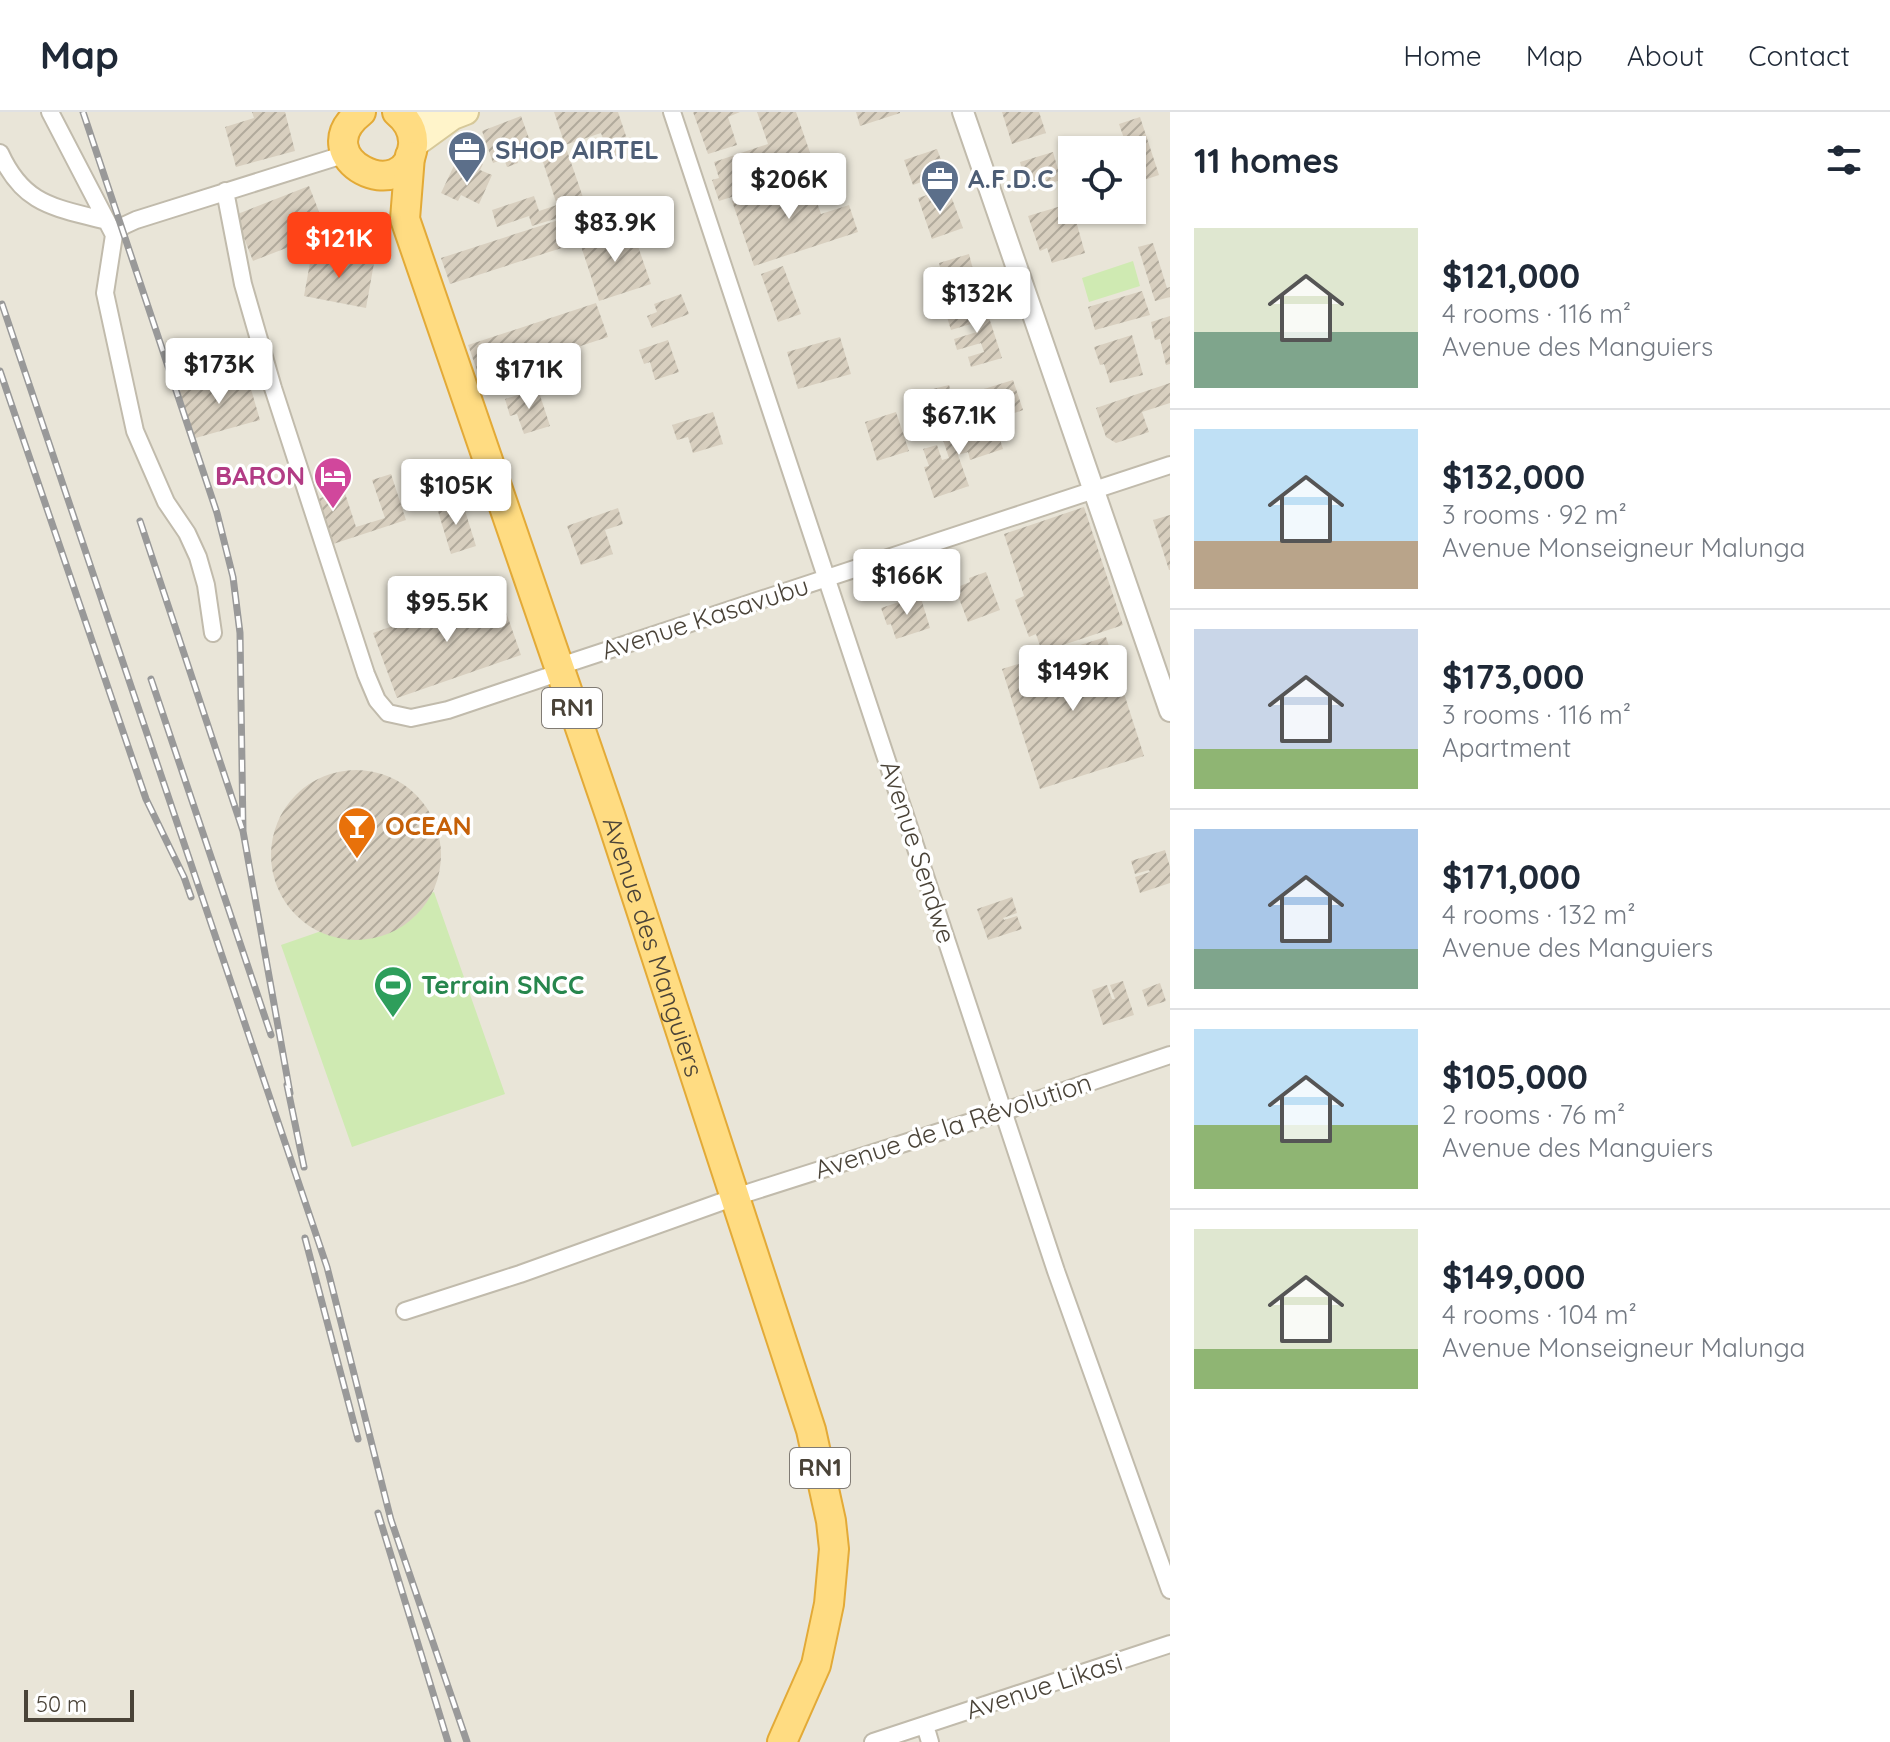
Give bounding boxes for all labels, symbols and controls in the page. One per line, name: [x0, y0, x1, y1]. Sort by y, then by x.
text: Map: [40, 31, 119, 79]
text: Home: [1403, 38, 1482, 73]
text: Map: [1526, 38, 1583, 73]
text: About: [1627, 38, 1704, 73]
text: Contact: [1748, 38, 1850, 73]
office icon: SHOP AIRTEL: [446, 129, 488, 184]
place label: SHOP AIRTEL: [495, 133, 659, 166]
map controls: [1058, 136, 1146, 224]
button: locate: [1058, 136, 1146, 224]
icon: filters: [1822, 138, 1866, 182]
text: 11 homes: [1194, 139, 1339, 182]
pin: $206K: [733, 153, 845, 221]
office icon: A.F.D.C: [919, 158, 961, 213]
text: $206K: [750, 162, 828, 195]
place label: A.F.D.C: [968, 162, 1054, 195]
pin: $83.9K: [550, 196, 680, 264]
text: $83.9K: [574, 205, 656, 238]
pin: $121K: [283, 212, 395, 280]
text: $121K: [305, 221, 373, 254]
text: $121,000: [1442, 254, 1580, 297]
icon: home: [1258, 260, 1354, 356]
pin: $132K: [921, 267, 1033, 335]
text: $132K: [941, 276, 1013, 309]
text: 4 rooms · 116 m²: [1442, 297, 1631, 330]
text: Avenue des Manguiers: [1442, 330, 1713, 363]
pin: $173K: [163, 338, 275, 406]
pin: $171K: [473, 343, 585, 411]
text: $173K: [184, 347, 254, 380]
text: $171K: [495, 352, 563, 385]
pin: $67.1K: [894, 389, 1024, 457]
text: $67.1K: [922, 398, 996, 431]
hotel icon: BARON: [312, 455, 354, 510]
text: $132,000: [1442, 455, 1585, 498]
place label: BARON: [215, 459, 305, 492]
pin: $105K: [400, 459, 512, 527]
icon: home: [1258, 461, 1354, 557]
text: $105K: [419, 468, 493, 501]
text: 3 rooms · 92 m²: [1442, 498, 1627, 531]
text: Avenue Monseigneur Malunga: [1442, 531, 1805, 564]
pin: $166K: [851, 549, 963, 617]
text: $166K: [871, 558, 943, 591]
street label: Avenue Kasavubu: [597, 568, 813, 667]
pin: $95.5K: [382, 576, 512, 644]
text: $95.5K: [406, 585, 488, 618]
pin: $149K: [1017, 645, 1129, 713]
text: $149K: [1037, 654, 1109, 687]
text: $173,000: [1442, 655, 1584, 698]
icon: home: [1258, 661, 1354, 757]
road number: RN1: [542, 688, 602, 728]
text: 3 rooms · 116 m²: [1442, 698, 1631, 731]
text: Apartment: [1442, 731, 1571, 764]
street label: Avenue Sendwe: [873, 756, 964, 947]
bar icon: OCEAN: [336, 805, 378, 860]
place label: OCEAN: [385, 809, 472, 842]
street label: Avenue des Manguiers: [596, 812, 711, 1081]
text: $171,000: [1442, 855, 1581, 898]
icon: home: [1258, 861, 1354, 957]
text: 4 rooms · 132 m²: [1442, 898, 1636, 931]
text: Avenue des Manguiers: [1442, 931, 1713, 964]
sports icon: Terrain SNCC: [372, 964, 414, 1019]
place label: Terrain SNCC: [421, 968, 584, 1001]
text: $105,000: [1442, 1055, 1588, 1098]
icon: home: [1258, 1061, 1354, 1157]
street label: Avenue de la Révolution: [810, 1065, 1096, 1186]
text: 2 rooms · 76 m²: [1442, 1098, 1625, 1131]
text: Avenue des Manguiers: [1442, 1131, 1713, 1164]
text: $149,000: [1442, 1255, 1585, 1298]
icon: home: [1258, 1261, 1354, 1357]
text: 4 rooms · 104 m²: [1442, 1298, 1637, 1331]
text: Avenue Monseigneur Malunga: [1442, 1331, 1805, 1364]
road number: RN1: [790, 1448, 850, 1488]
street label: Avenue Likasi: [961, 1645, 1126, 1726]
scale bar: [24, 1686, 134, 1722]
text: 50 m: [36, 1690, 87, 1718]

